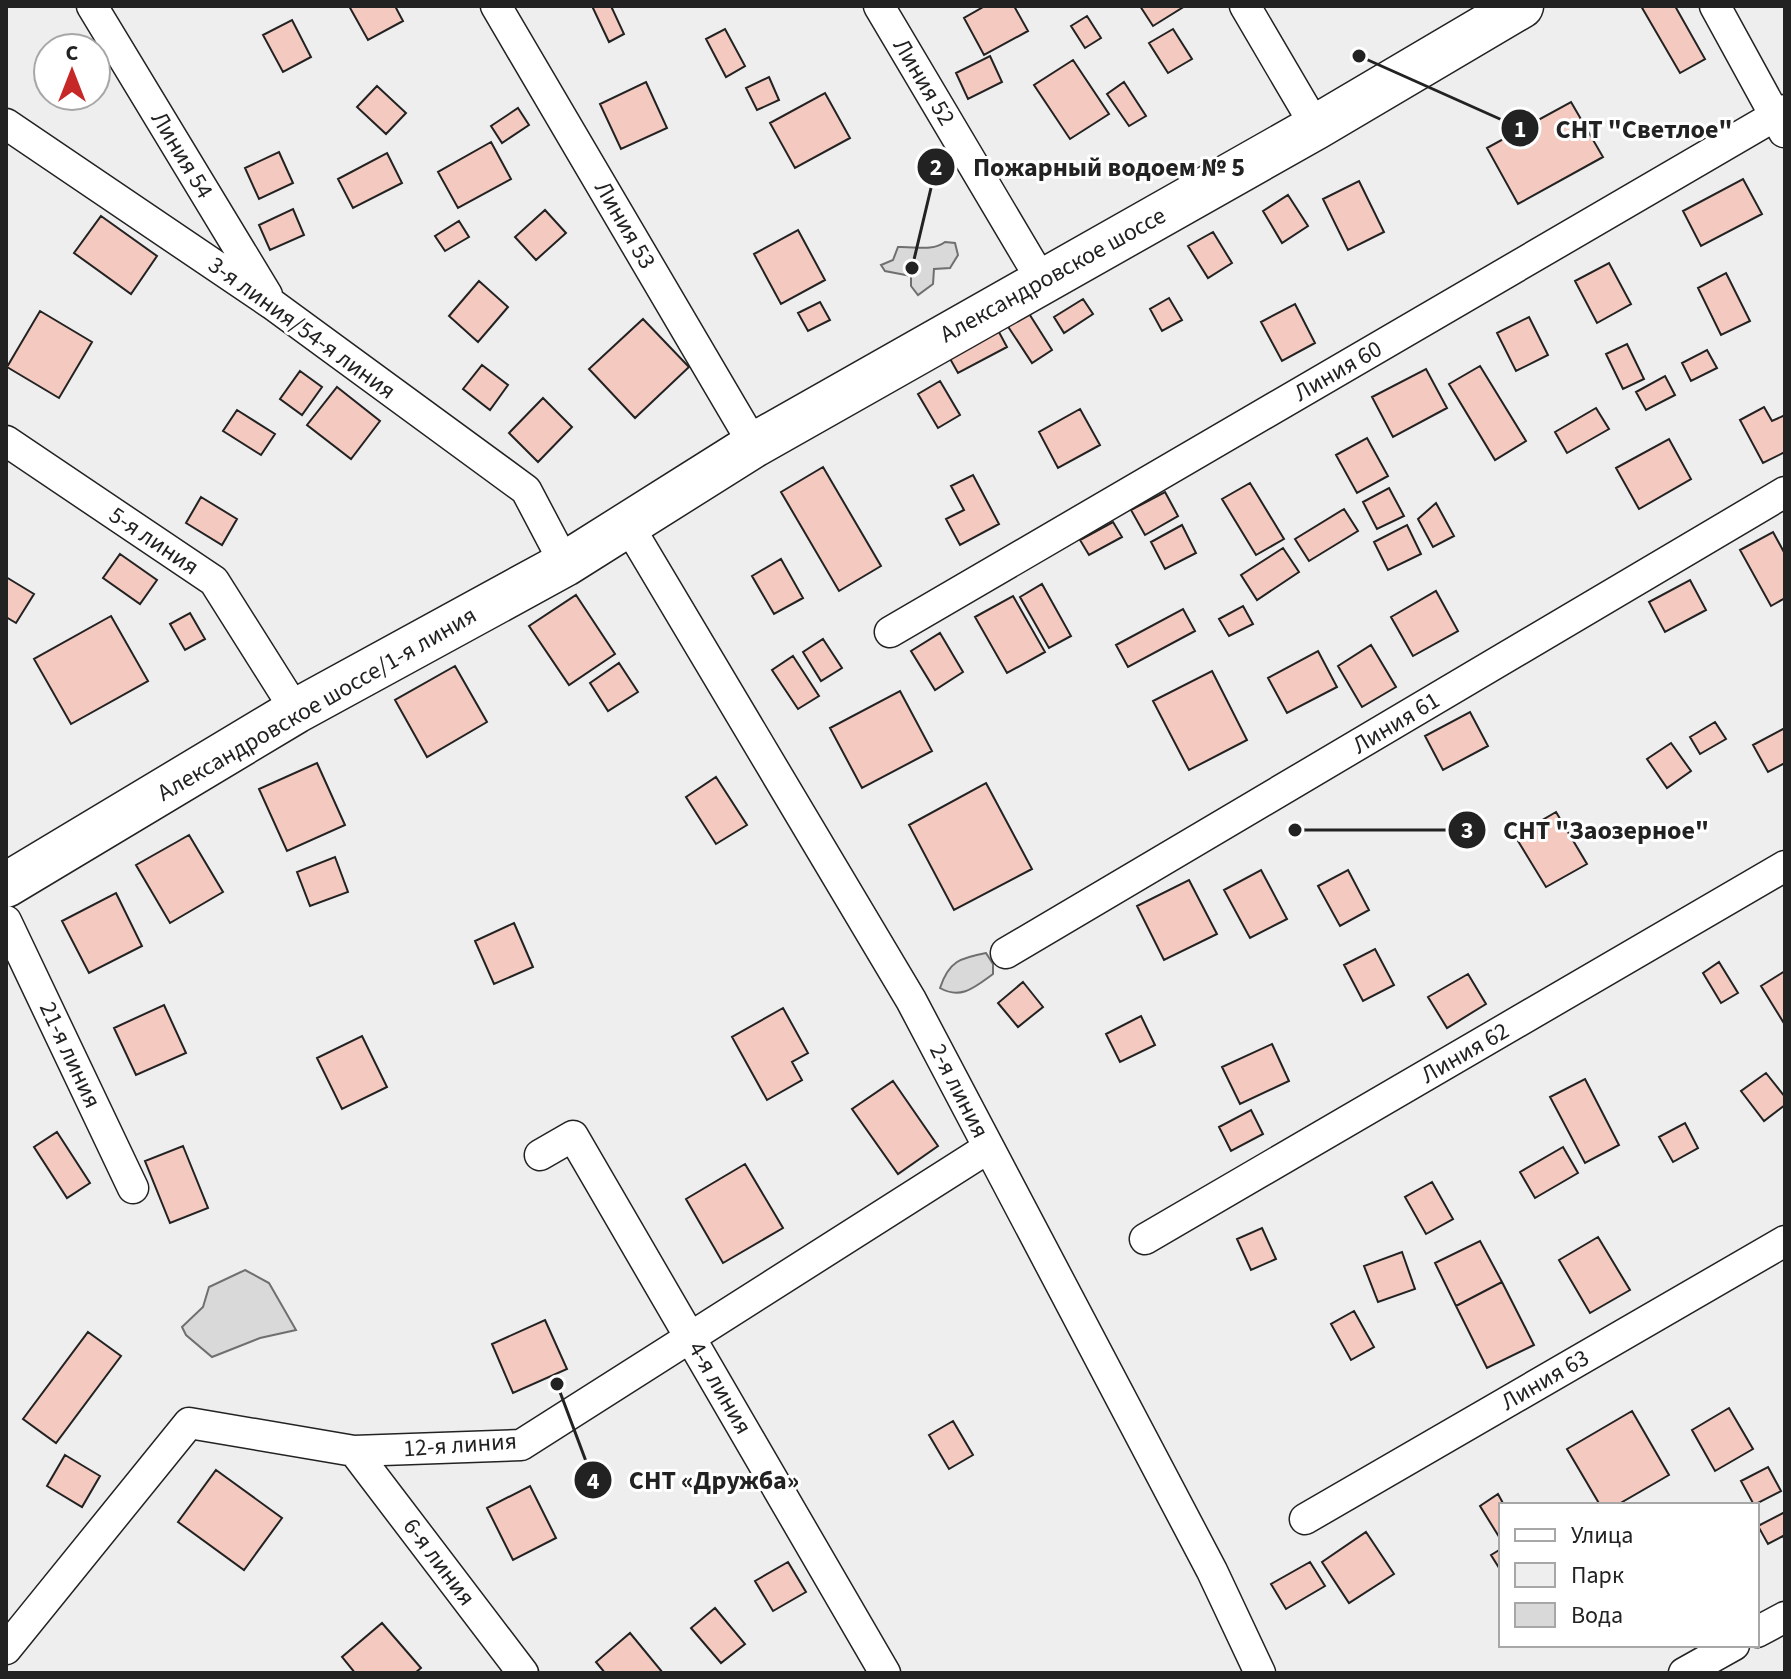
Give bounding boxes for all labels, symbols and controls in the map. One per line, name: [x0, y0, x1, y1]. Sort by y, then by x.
north arrow: [32, 32, 112, 112]
street label: Линия 52: [884, 32, 964, 132]
text: С: [66, 37, 79, 69]
callout: СНТ "Светлое": [1500, 103, 1748, 153]
street label: Линия 54: [142, 105, 222, 206]
text: СНТ "Светлое": [1556, 111, 1732, 148]
text: 1: [1514, 112, 1526, 147]
callout: Пожарный водоем № 5: [916, 142, 1261, 192]
text: Пожарный водоем № 5: [973, 149, 1245, 186]
text: 2: [930, 150, 942, 185]
street label: Линия 53: [586, 174, 664, 276]
street label: Александровское шоссе: [934, 198, 1172, 352]
street label: 3-я линия/54-я линия: [201, 248, 403, 408]
street label: Линия 60: [1287, 332, 1389, 410]
street label: 5-я линия: [102, 498, 206, 584]
street label: Александровское шоссе/1-я линия: [151, 598, 483, 810]
street label: Линия 61: [1346, 683, 1446, 763]
callout: СНТ "Заозерное": [1447, 805, 1725, 855]
text: СНТ "Заозерное": [1503, 812, 1709, 849]
text: 3: [1461, 813, 1473, 848]
street label: 21-я линия: [30, 996, 110, 1114]
street label: Линия 62: [1414, 1014, 1516, 1092]
street label: 2-я линия: [920, 1038, 998, 1144]
street label: 4-я линия: [679, 1335, 761, 1441]
street label: Линия 63: [1494, 1341, 1596, 1419]
street label: 12-я линия: [402, 1424, 518, 1466]
callout: СНТ «Дружба»: [573, 1455, 815, 1505]
text: СНТ «Дружба»: [629, 1462, 799, 1499]
text: 4: [587, 1464, 600, 1499]
legend: [1499, 1503, 1759, 1647]
street label: 6-я линия: [394, 1511, 484, 1613]
text: Улица: [1571, 1518, 1633, 1553]
text: Парк: [1571, 1558, 1624, 1593]
text: Вода: [1571, 1598, 1623, 1633]

